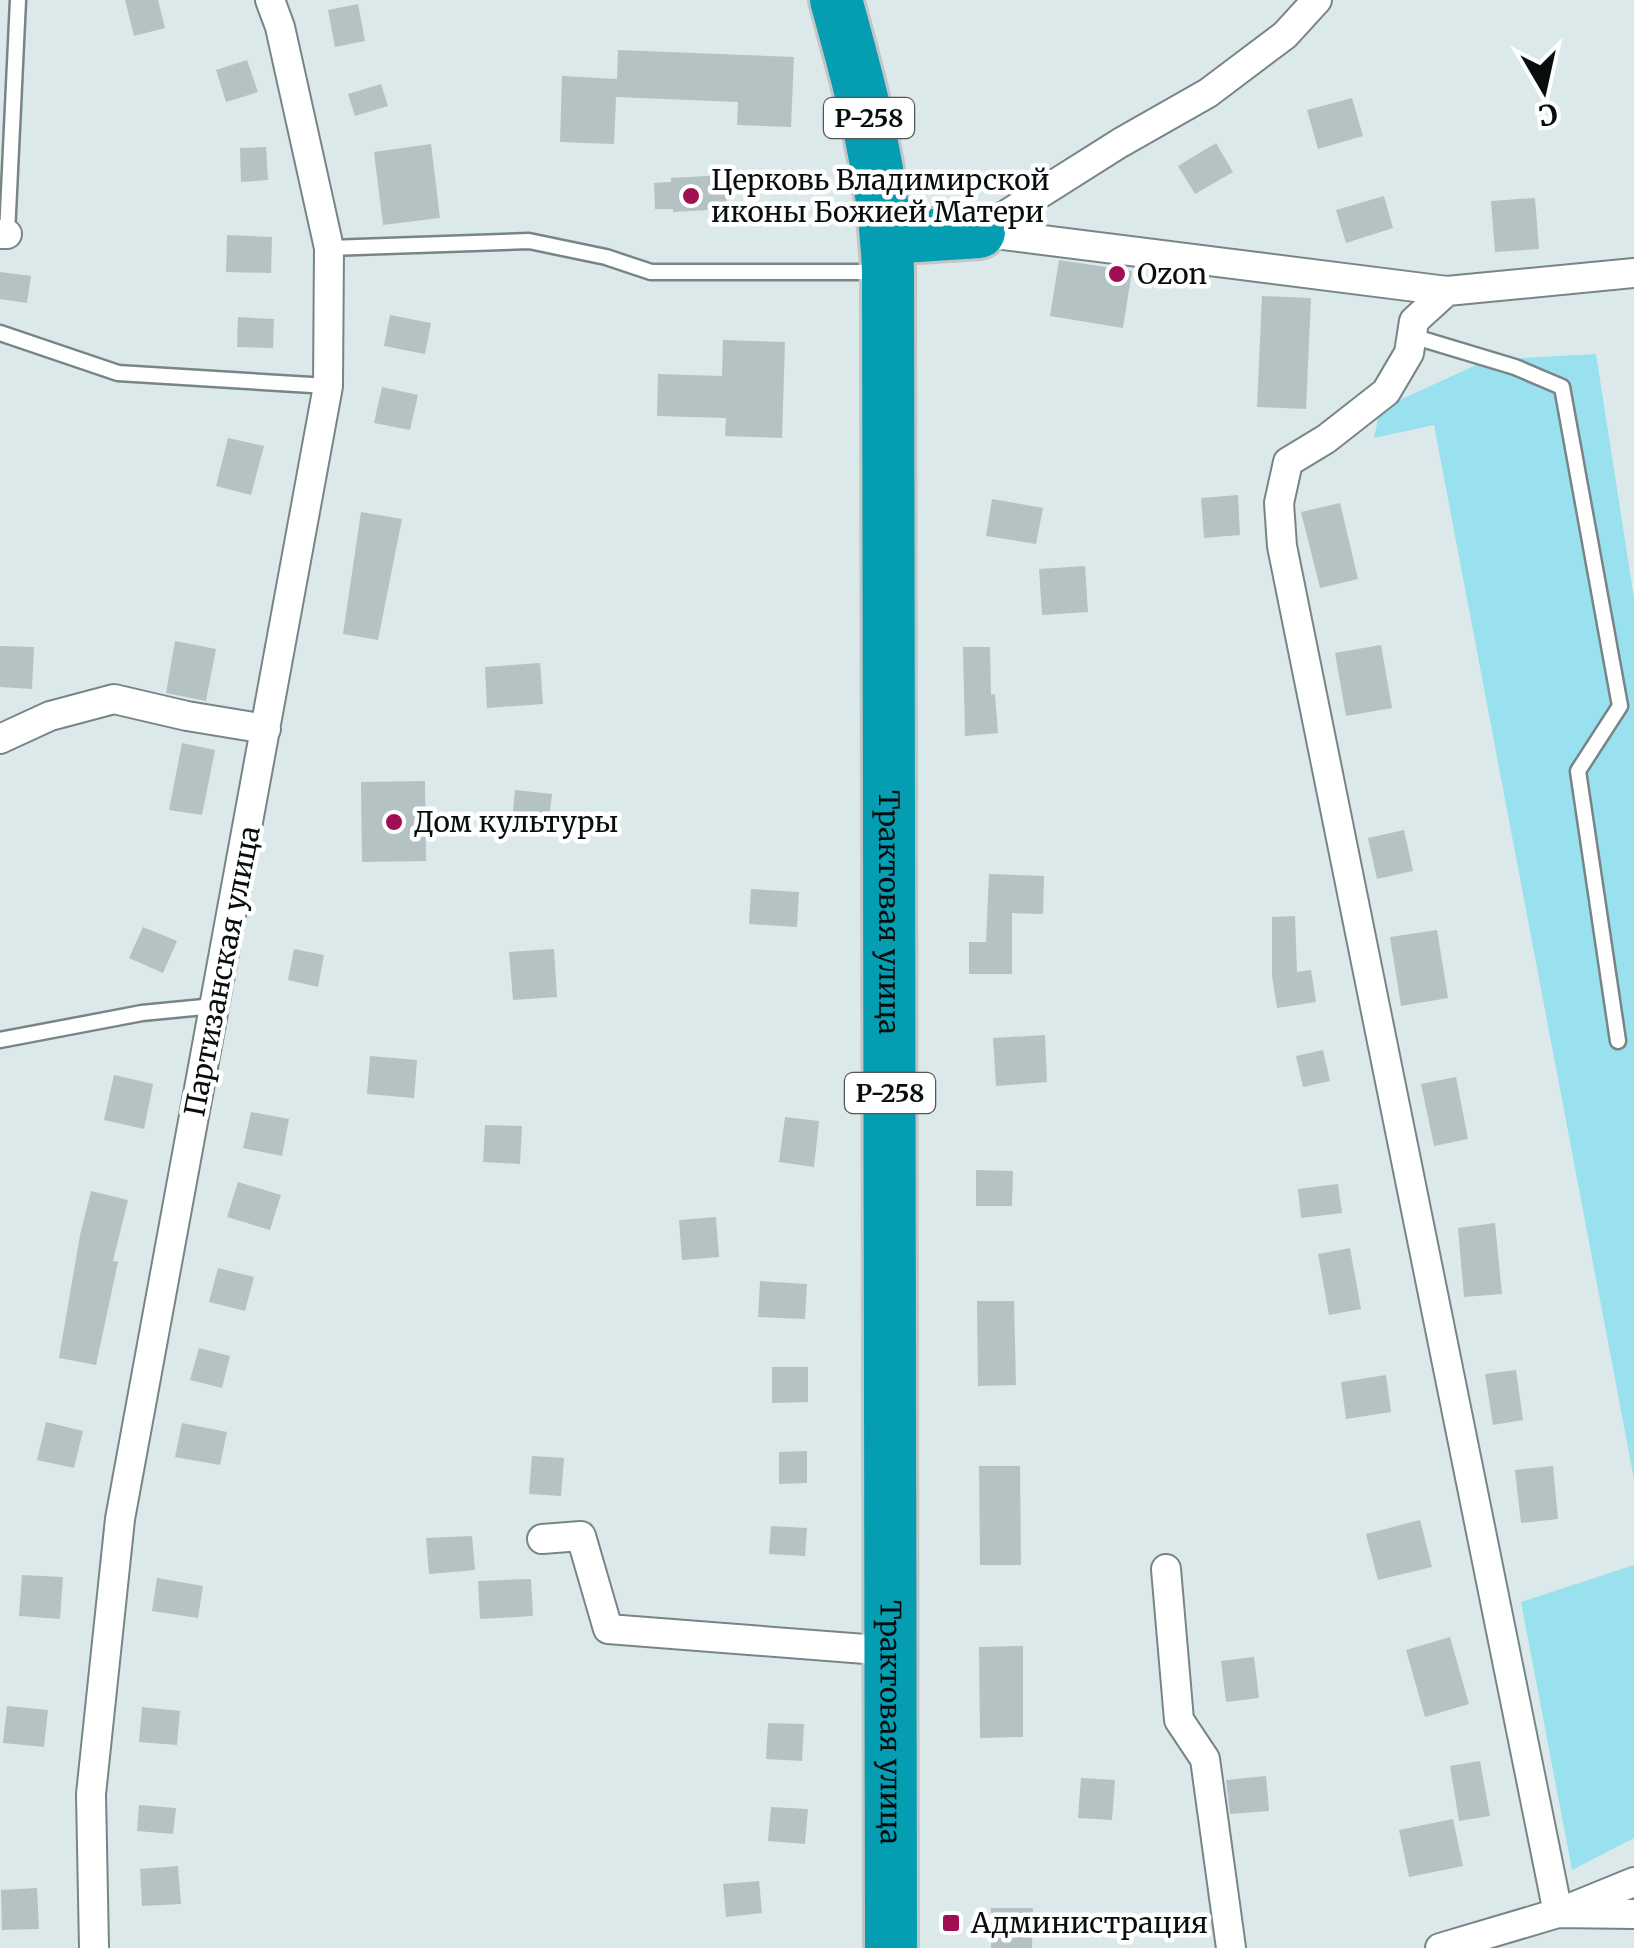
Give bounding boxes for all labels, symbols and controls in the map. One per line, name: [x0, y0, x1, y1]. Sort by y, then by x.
north arrow: [1494, 40, 1594, 140]
text: С: [1536, 95, 1560, 134]
road number: Р-258: [824, 98, 914, 138]
place label: Церковь Владимирской иконы Божией Матери: [711, 162, 1050, 230]
marker: Церковь Владимирской иконы Божией Матери: [680, 185, 702, 207]
place label: Ozon: [1137, 256, 1207, 292]
marker: Ozon: [1106, 263, 1128, 285]
street label: Трактовая улица: [871, 790, 907, 1035]
place label: Дом культуры: [414, 804, 618, 840]
marker: Дом культуры: [383, 811, 405, 833]
street label: Партизанская улица: [176, 823, 268, 1119]
road number: Р-258: [845, 1073, 935, 1113]
street label: Трактовая улица: [872, 1600, 909, 1845]
place label: Администрация: [970, 1905, 1208, 1941]
marker: Администрация: [940, 1912, 962, 1934]

